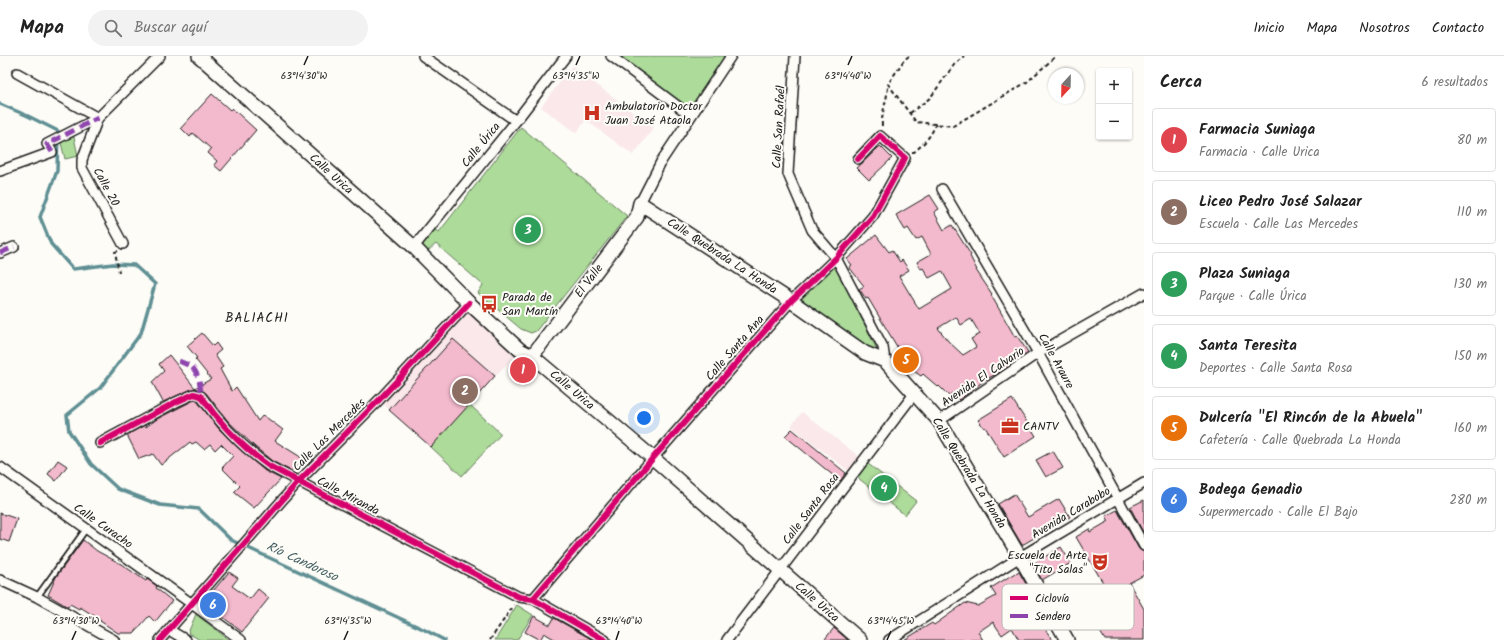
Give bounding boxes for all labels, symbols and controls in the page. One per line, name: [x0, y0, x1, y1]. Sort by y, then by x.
search box: [88, 10, 368, 46]
text: Mapa: [20, 13, 64, 43]
text: Buscar aquí: [134, 16, 207, 40]
icon: search: [102, 17, 124, 39]
text: Inicio: [1253, 17, 1284, 39]
text: Mapa: [1306, 17, 1337, 39]
text: Nosotros: [1359, 17, 1410, 39]
text: Contacto: [1432, 17, 1484, 39]
text: 63°14'30"W: [281, 68, 327, 84]
text: 63°14'35"W: [553, 68, 600, 84]
text: 63°14'40"W: [825, 68, 871, 84]
north arrow: [1048, 68, 1084, 104]
map controls: [1096, 68, 1132, 140]
button: +: [1096, 68, 1132, 104]
text: Cerca: [1160, 69, 1202, 96]
text: 6 resultados: [1421, 72, 1488, 93]
street label: Calle San Rafaél: [767, 85, 791, 169]
place label: Ambulatorio Doctor Juan José Ataola: [605, 97, 703, 130]
hospital icon: Ambulatorio Doctor Juan José Ataola: [582, 103, 602, 123]
button: −: [1096, 104, 1132, 140]
street label: Calle Úrica: [457, 118, 506, 172]
text: Farmacia Suniaga: [1199, 118, 1315, 142]
text: 1: [1172, 130, 1176, 151]
text: 80 m: [1457, 130, 1487, 151]
text: Farmacia · Calle Urica: [1199, 142, 1320, 163]
street label: Calle Urica: [305, 149, 358, 199]
street label: Calle 20: [88, 164, 124, 210]
text: Liceo Pedro José Salazar: [1199, 190, 1362, 214]
text: 2: [1170, 202, 1178, 223]
text: 110 m: [1457, 202, 1487, 223]
street label: Calle Quebrada La Honda: [663, 213, 781, 299]
text: Escuela · Calle Las Mercedes: [1199, 214, 1358, 235]
pin: 3: [515, 215, 541, 245]
street label: El Valle: [570, 260, 608, 302]
text: Plaza Suniaga: [1199, 262, 1290, 286]
text: 3: [1170, 274, 1178, 295]
text: 130 m: [1453, 274, 1487, 295]
text: Parque · Calle Úrica: [1199, 286, 1307, 307]
place label: Parada de San Martín: [502, 288, 558, 321]
bus stop icon: Parada de San Martín: [479, 294, 499, 314]
district label: BALIACHI: [225, 308, 289, 329]
street label: Calle Santa Ana: [701, 311, 769, 385]
street label: Calle Araure: [1033, 330, 1079, 393]
text: Santa Teresita: [1199, 334, 1297, 358]
street label: Avenida El Calvario: [938, 342, 1028, 412]
pin: 5: [893, 345, 919, 375]
text: 4: [1170, 346, 1178, 367]
text: 150 m: [1454, 346, 1487, 367]
pin: 1: [510, 355, 536, 385]
text: Deportes · Calle Santa Rosa: [1199, 358, 1352, 379]
street label: Calle Urica: [545, 365, 599, 415]
pin: 2: [452, 376, 478, 406]
street label: Calle Las Mercedes: [288, 394, 370, 476]
text: Dulcería "El Rincón de la Abuela": [1199, 406, 1422, 430]
your location: [634, 408, 654, 428]
street label: Calle Quebrada La Honda: [927, 413, 1011, 533]
office icon: CANTV: [1000, 416, 1020, 436]
place label: CANTV: [1023, 417, 1060, 436]
text: 5: [1171, 418, 1177, 439]
text: 160 m: [1454, 418, 1487, 439]
text: Cafetería · Calle Quebrada La Honda: [1199, 430, 1401, 451]
street label: Calle Santa Rosa: [778, 469, 845, 549]
street label: Calle Miranda: [313, 471, 383, 521]
pin: 4: [871, 473, 897, 503]
text: Bodega Genadio: [1199, 478, 1302, 502]
street label: Avenida Carabobo: [1028, 482, 1114, 544]
text: 6: [1170, 490, 1178, 511]
text: 280 m: [1450, 490, 1487, 511]
street label: Calle Curacho: [69, 499, 137, 553]
text: Supermercado · Calle El Bajo: [1199, 502, 1358, 523]
water label: Río Candoroso: [263, 536, 342, 588]
place label: Escuela de Arte "Tito Salas": [1007, 546, 1088, 579]
theatre icon: Escuela de Arte "Tito Salas": [1090, 552, 1110, 572]
street label: Calle Urica: [790, 577, 844, 627]
legend: [1002, 584, 1134, 630]
pin: 6: [200, 590, 226, 620]
text: Ciclovía: [1035, 590, 1069, 608]
text: Sendero: [1035, 608, 1071, 626]
text: 63°14'30"W: [53, 613, 99, 629]
text: 63°14'35"W: [325, 613, 372, 629]
text: 63°14'40"W: [596, 613, 642, 629]
text: 63°14'45"W: [868, 613, 915, 629]

